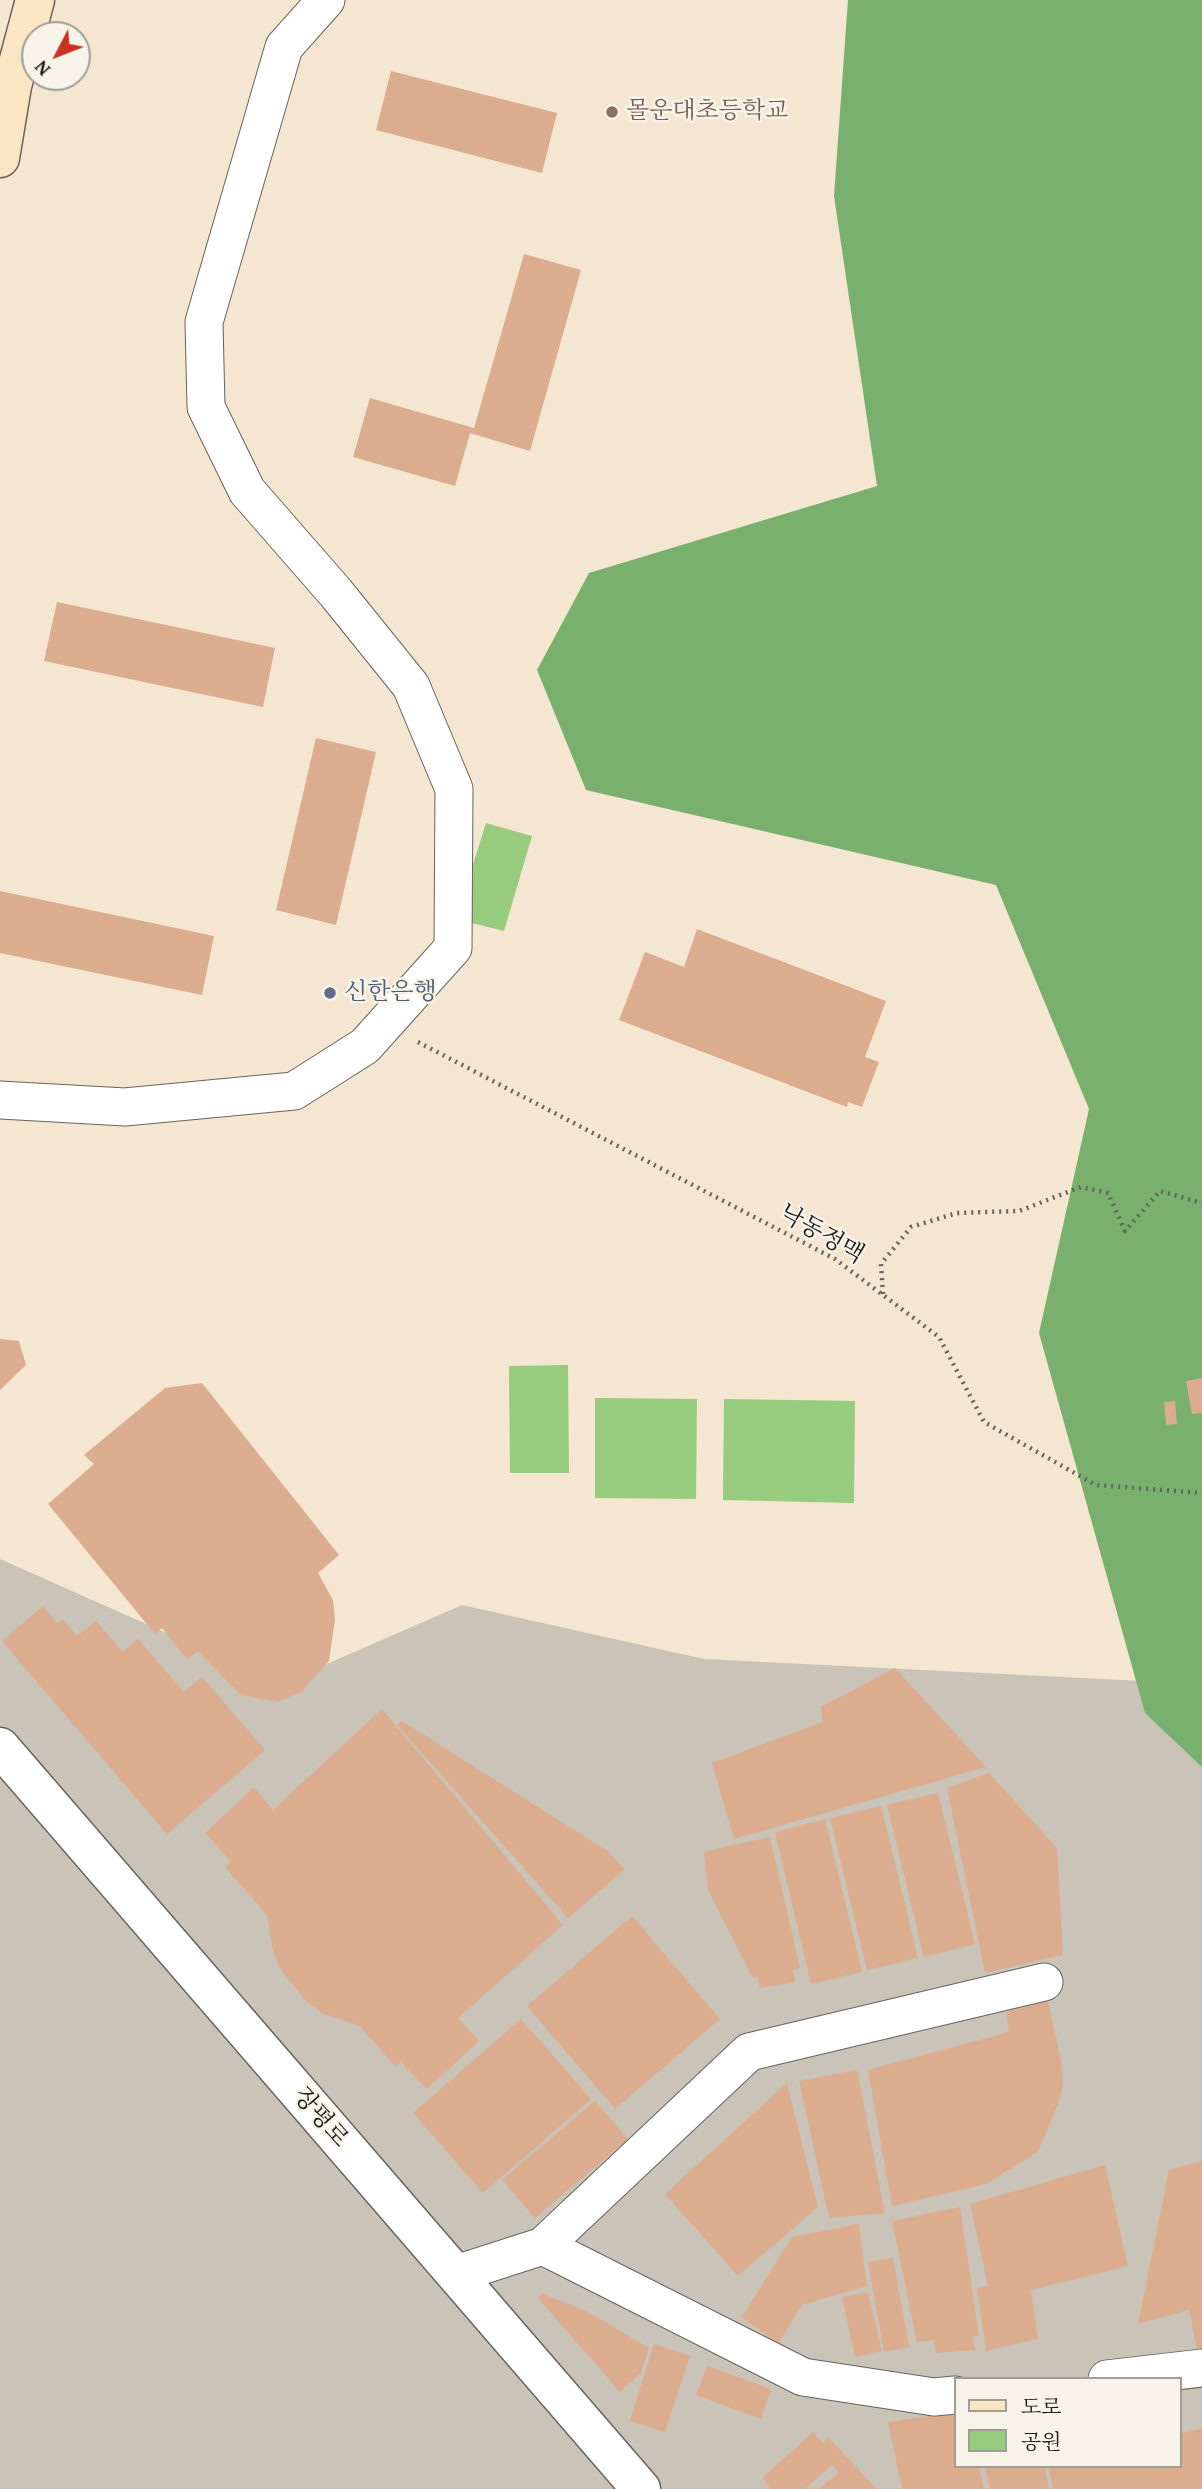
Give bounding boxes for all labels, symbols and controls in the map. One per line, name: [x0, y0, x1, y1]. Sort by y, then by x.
north arrow: [21, 21, 91, 91]
text: N: [27, 55, 57, 83]
place label: 몰운대초등학교: [626, 98, 788, 126]
marker: 몰운대초등학교: [604, 104, 620, 120]
place label: 신한은행: [344, 979, 437, 1007]
marker: 신한은행: [322, 985, 338, 1001]
street label: 낙동정맥: [774, 1199, 868, 1271]
street label: 장평로: [286, 2082, 354, 2154]
legend: [954, 2377, 1181, 2468]
text: 도로: [1021, 2391, 1062, 2422]
text: 공원: [1021, 2426, 1062, 2457]

